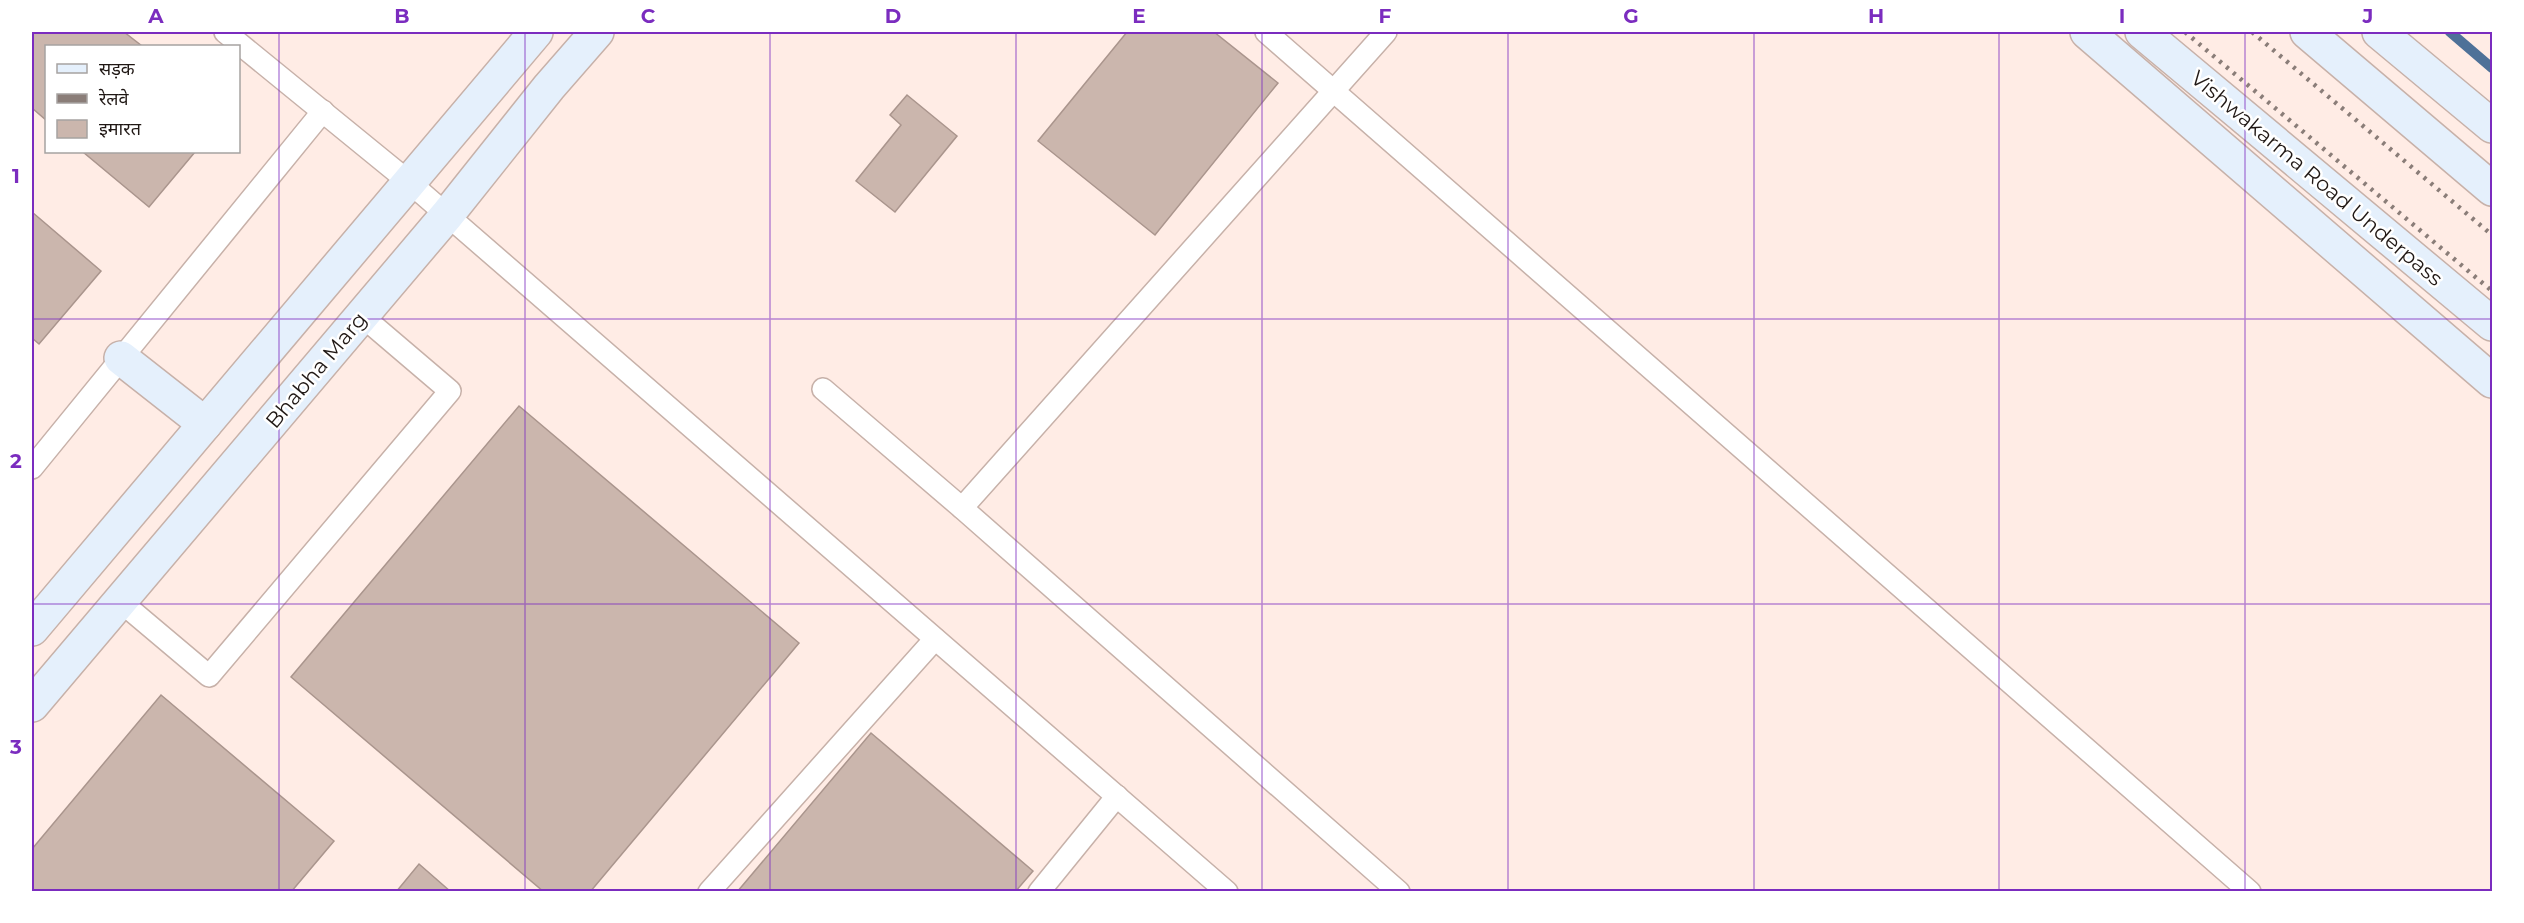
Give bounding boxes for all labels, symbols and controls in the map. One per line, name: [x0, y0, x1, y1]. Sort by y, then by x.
text: A: [147, 4, 164, 28]
text: B: [394, 4, 410, 28]
text: C: [641, 4, 656, 28]
text: D: [885, 4, 901, 28]
text: E: [1132, 4, 1146, 28]
text: F: [1379, 4, 1392, 28]
text: G: [1623, 4, 1639, 28]
text: H: [1868, 4, 1884, 28]
text: I: [2119, 4, 2125, 28]
text: J: [2362, 4, 2373, 28]
legend: [45, 45, 240, 153]
text: सड़क: [99, 58, 136, 80]
street label: Vishwakarma Road Underpass: [2186, 65, 2448, 291]
text: रेलवे: [98, 88, 130, 110]
text: इमारत: [99, 118, 142, 140]
text: 1: [12, 164, 20, 188]
street label: Bhabha Marg: [260, 307, 372, 433]
text: 2: [10, 449, 22, 473]
text: 3: [9, 735, 22, 759]

